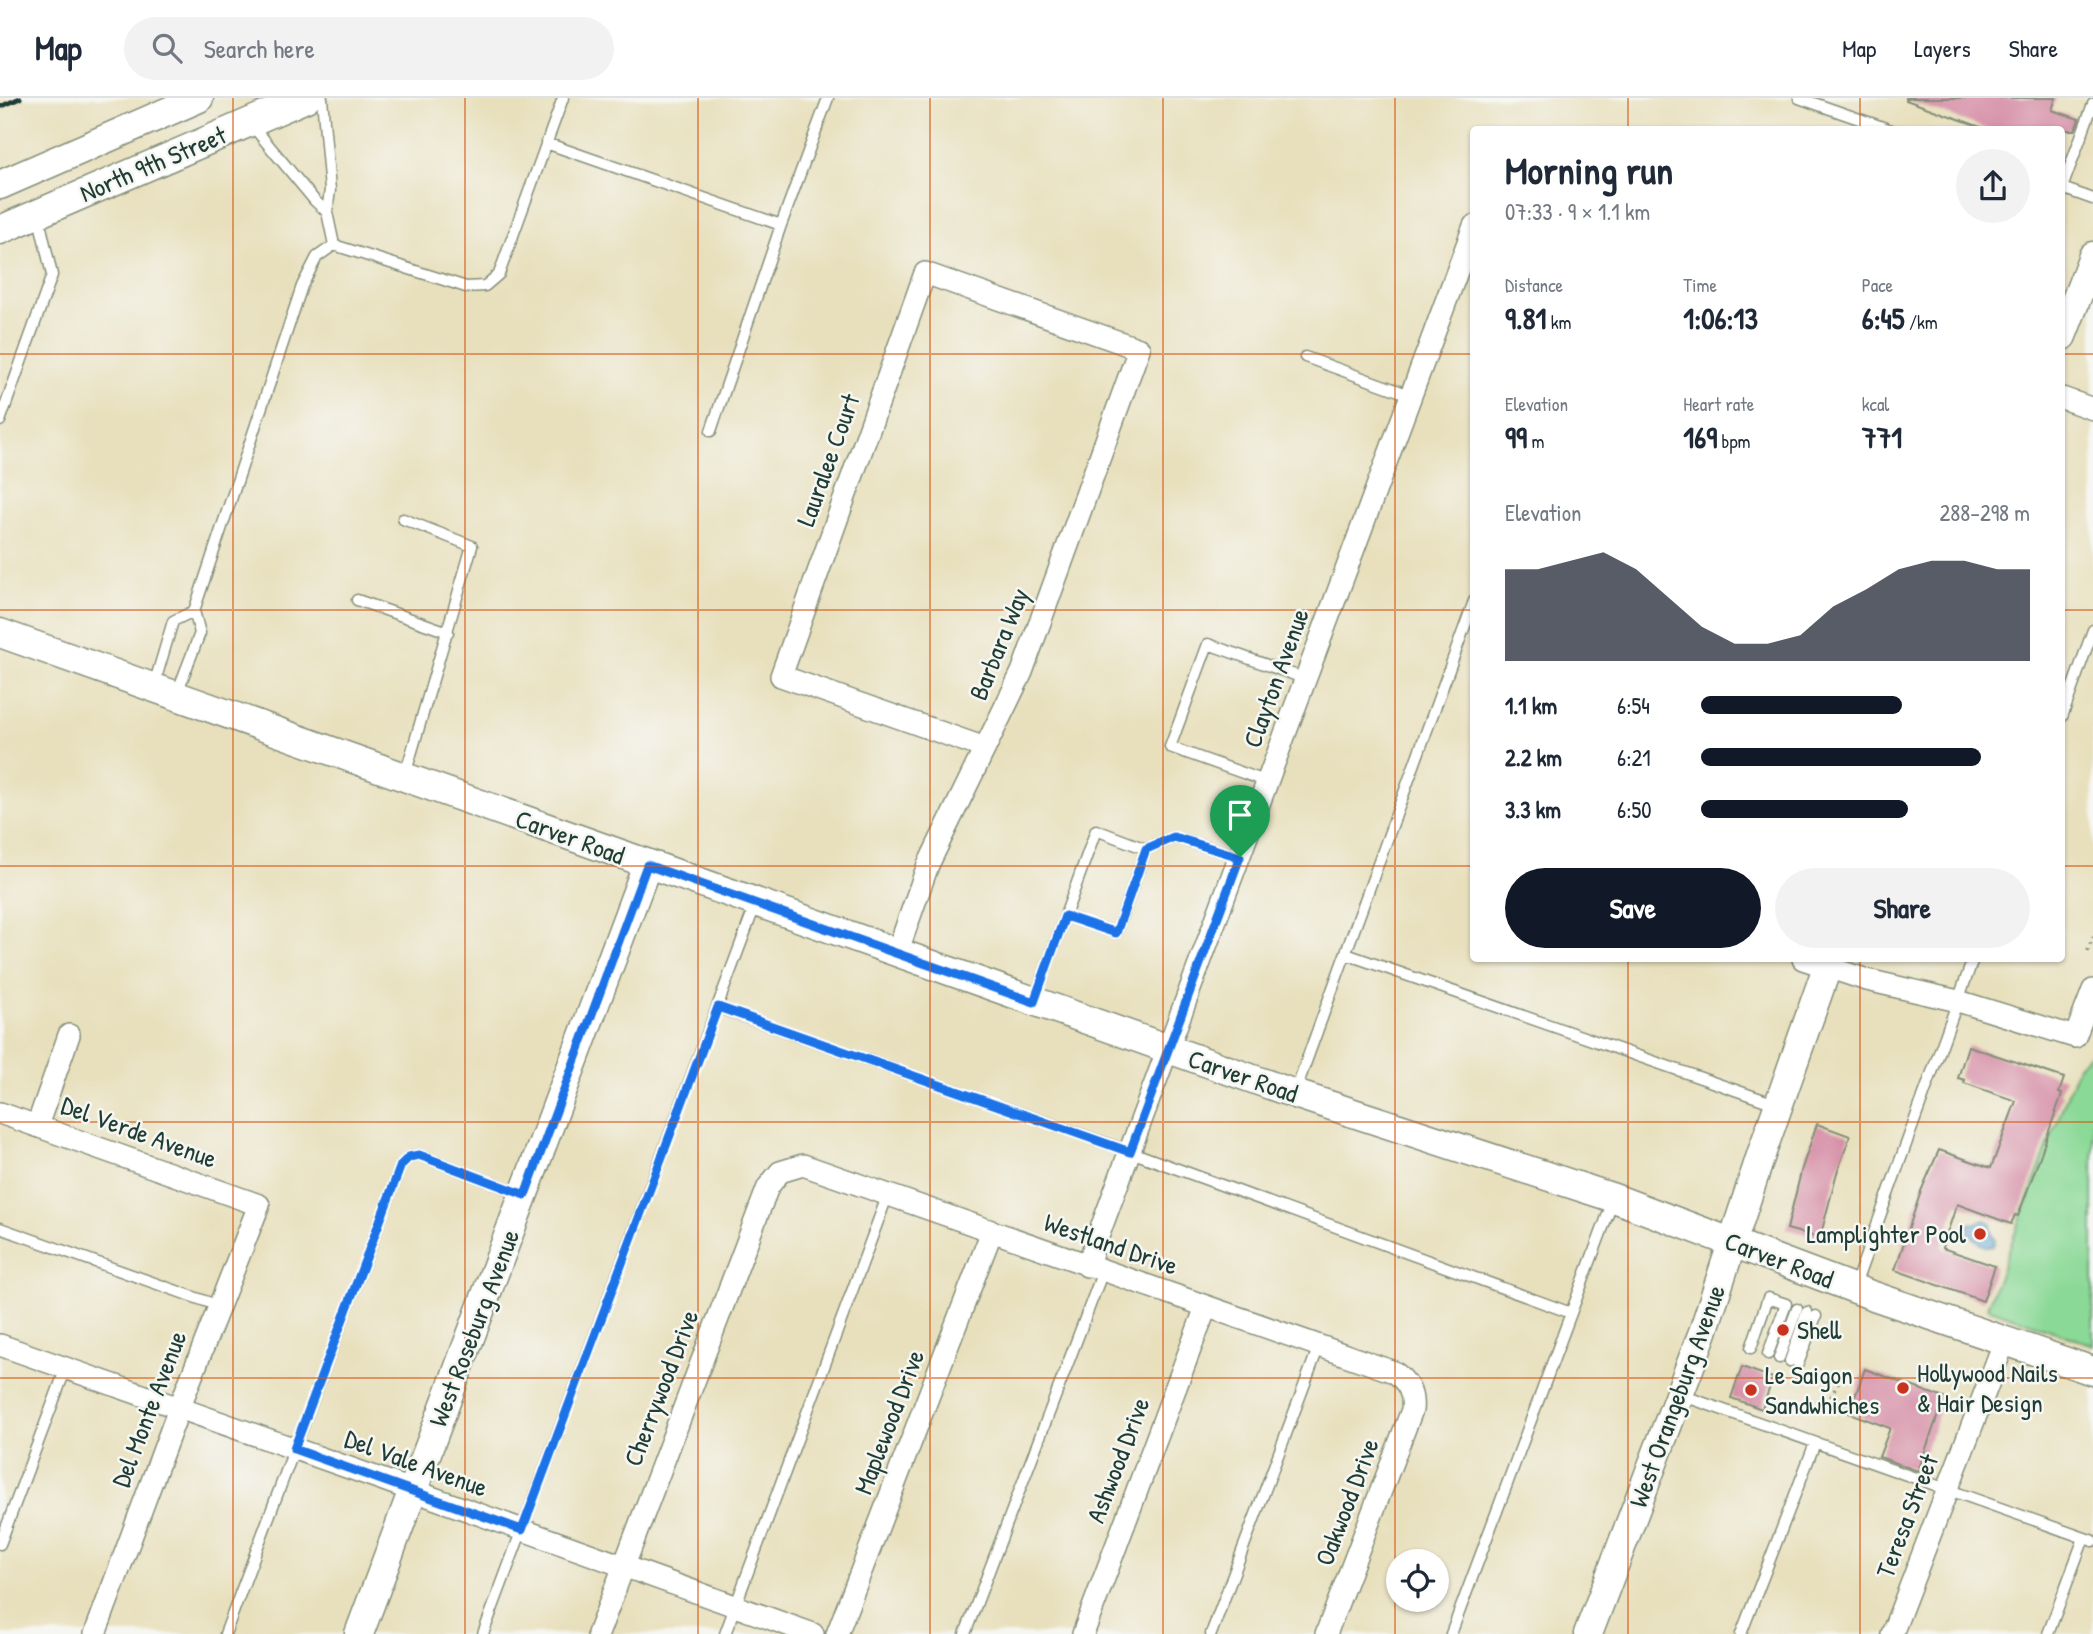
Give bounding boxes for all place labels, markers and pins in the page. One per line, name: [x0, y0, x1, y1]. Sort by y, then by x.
pin: [1210, 785, 1270, 857]
place label: Lamplighter Pool: [1806, 1216, 1966, 1251]
marker: Lamplighter Pool: [1972, 1226, 1988, 1242]
place label: Shell: [1797, 1312, 1842, 1347]
marker: Shell: [1775, 1322, 1791, 1338]
place label: Hollywood Nails & Hair Design: [1917, 1355, 2058, 1420]
place label: Le Saigon Sandwhiches: [1765, 1357, 1879, 1422]
marker: Hollywood Nails & Hair Design: [1895, 1380, 1911, 1396]
marker: Le Saigon Sandwhiches: [1743, 1382, 1759, 1398]

